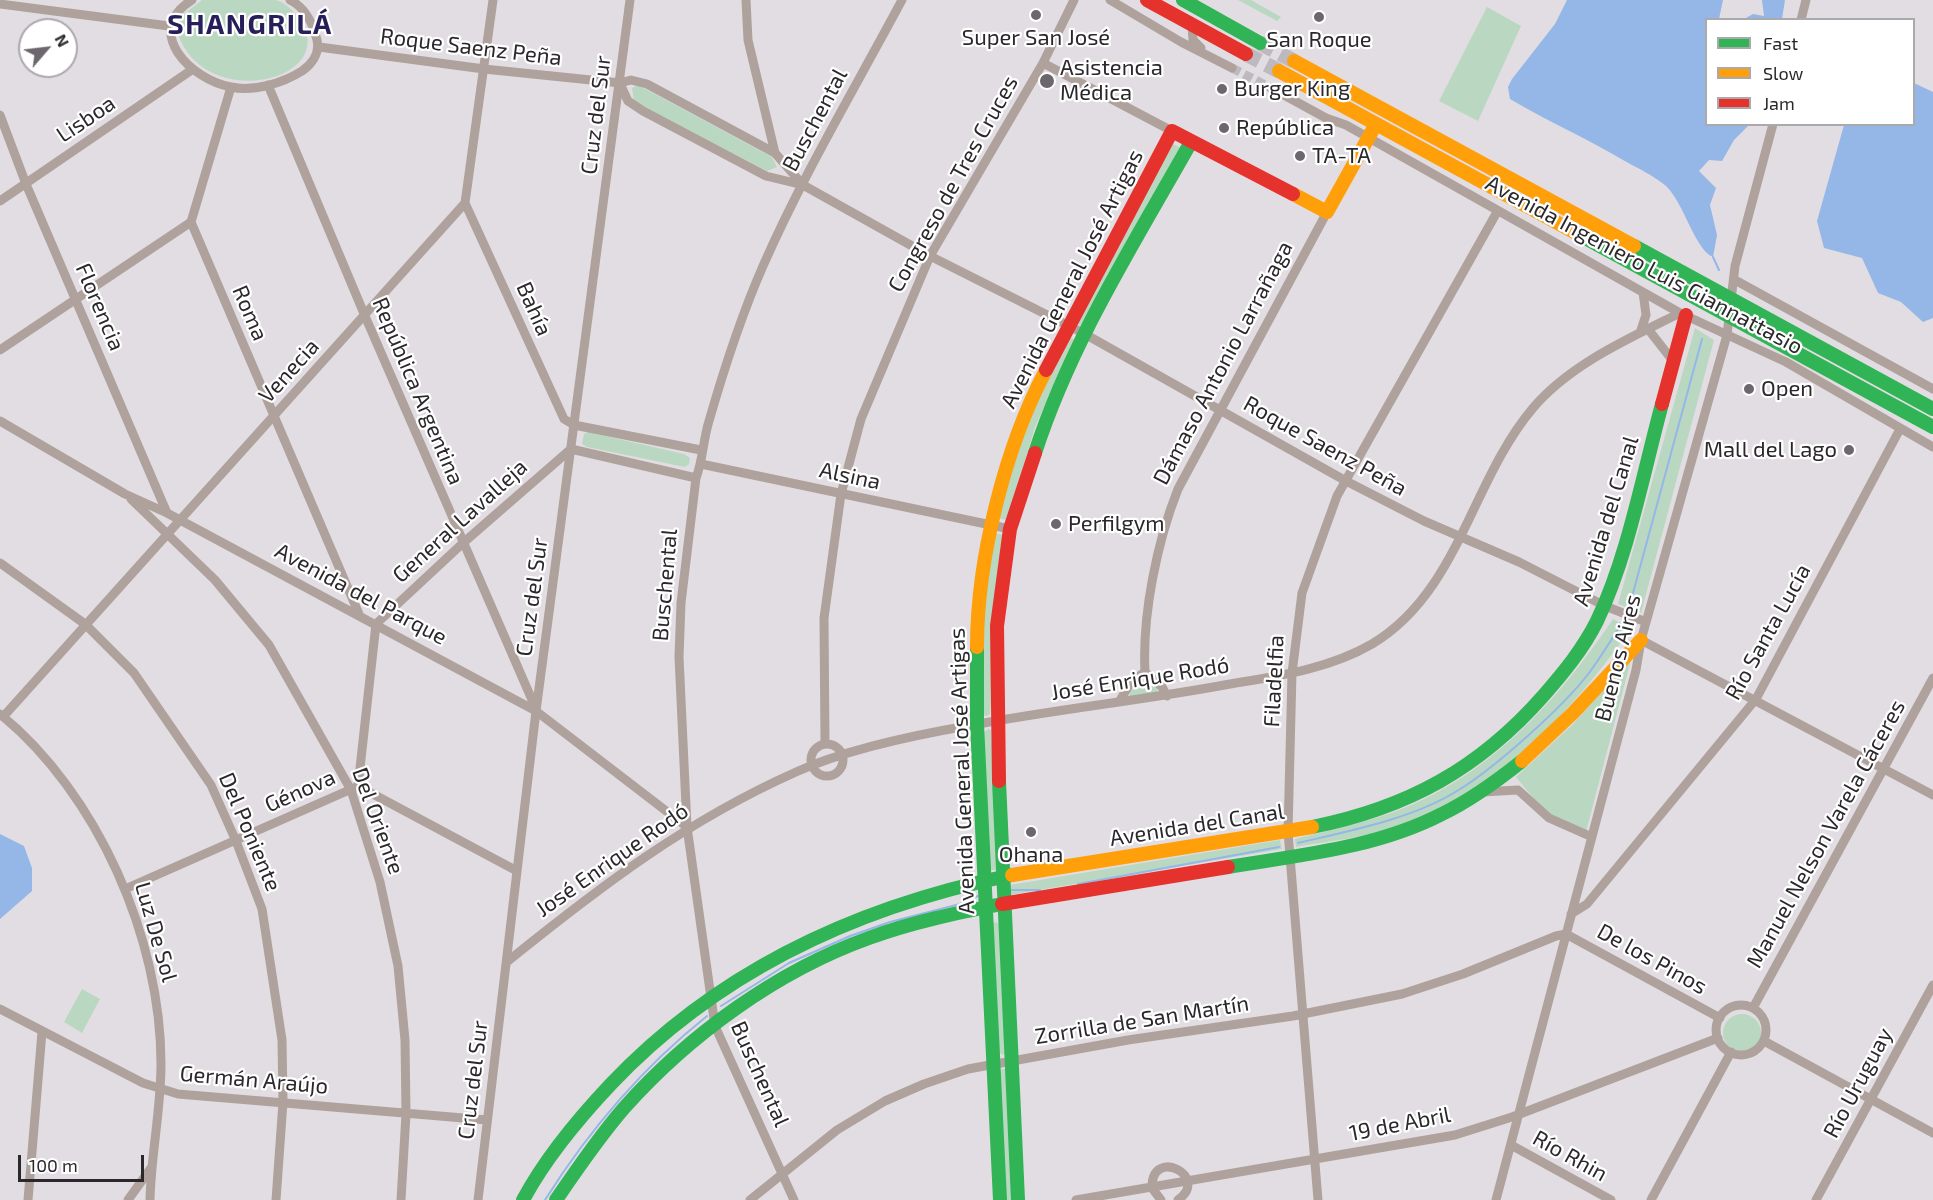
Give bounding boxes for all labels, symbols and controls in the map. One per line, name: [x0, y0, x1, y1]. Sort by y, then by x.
district label: SHANGRILÁ: [167, 8, 333, 42]
marker: Super San José: [1029, 8, 1043, 22]
marker: San Roque: [1312, 10, 1326, 24]
north arrow: [18, 18, 78, 78]
legend: [1705, 18, 1915, 126]
street label: Roque Saenz Peña: [379, 23, 563, 71]
place label: Super San José: [962, 25, 1110, 51]
place label: San Roque: [1267, 27, 1371, 53]
text: N: [51, 31, 74, 50]
text: Fast: [1763, 32, 1798, 54]
street label: Cruz del Sur: [576, 54, 616, 176]
place label: Asistencia Médica: [1060, 55, 1163, 106]
text: Slow: [1763, 62, 1803, 84]
street label: Buschental: [777, 64, 853, 176]
street label: Congreso de Tres Cruces: [883, 71, 1023, 297]
marker: Asistencia Médica: [1038, 72, 1056, 90]
place label: Burger King: [1234, 76, 1350, 102]
marker: Burger King: [1215, 82, 1229, 96]
street label: Lisboa: [52, 90, 120, 148]
text: Jam: [1763, 92, 1795, 114]
place label: República: [1236, 115, 1334, 141]
marker: República: [1217, 121, 1231, 135]
place label: TA-TA: [1312, 143, 1371, 169]
street label: Avenida General José Artigas: [995, 145, 1149, 413]
marker: TA-TA: [1293, 149, 1307, 163]
street label: Avenida Ingeniero Luis Giannattasio: [1481, 170, 1807, 360]
street label: Dámaso Antonio Larrañaga: [1148, 237, 1298, 489]
street label: Florencia: [70, 259, 130, 355]
street label: Bahía: [511, 278, 557, 340]
street label: Roma: [227, 281, 273, 345]
street label: República Argentina: [367, 293, 469, 489]
street label: Venecia: [253, 333, 325, 409]
place label: Open: [1761, 376, 1813, 402]
marker: Open: [1742, 382, 1756, 396]
street label: Roque Saenz Peña: [1239, 390, 1411, 502]
street label: Avenida del Canal: [1568, 433, 1644, 609]
place label: Mall del Lago: [1704, 437, 1837, 463]
marker: Mall del Lago: [1842, 443, 1856, 457]
street label: General Lavalleja: [387, 454, 533, 588]
street label: Alsina: [817, 457, 883, 495]
place label: Perfilgym: [1068, 511, 1165, 537]
marker: Perfilgym: [1049, 517, 1063, 531]
street label: Buschental: [647, 528, 683, 642]
street label: Cruz del Sur: [511, 536, 553, 658]
street label: Avenida del Parque: [271, 538, 451, 650]
street label: Río Santa Lucía: [1720, 559, 1816, 705]
street label: Buenos Aires: [1589, 592, 1647, 724]
street label: Avenida General José Artigas: [944, 627, 980, 915]
street label: Filadelfia: [1258, 634, 1290, 728]
street label: José Enrique Rodó: [1049, 652, 1231, 706]
street label: Manuel Nelson Varela Cáceres: [1741, 695, 1911, 973]
street label: Génova: [261, 764, 339, 818]
street label: Del Oriente: [347, 764, 409, 878]
street label: Del Poniente: [213, 769, 287, 895]
street label: José Enrique Rodó: [531, 798, 693, 922]
street label: Avenida del Canal: [1108, 798, 1286, 852]
marker: Ohana: [1024, 825, 1038, 839]
place label: Ohana: [999, 842, 1063, 868]
street label: Luz De Sol: [129, 879, 183, 985]
street label: De los Pinos: [1593, 918, 1711, 1000]
street label: Zorrilla de San Martín: [1033, 990, 1251, 1050]
street label: Buschental: [725, 1017, 795, 1131]
street label: Cruz del Sur: [453, 1019, 493, 1141]
street label: Río Uruguay: [1818, 1023, 1898, 1143]
street label: Germán Araújo: [179, 1060, 329, 1100]
street label: 19 de Abril: [1347, 1101, 1453, 1147]
street label: Río Rhin: [1528, 1125, 1612, 1187]
scale bar: [21, 1143, 147, 1181]
text: 100 m: [29, 1154, 78, 1176]

